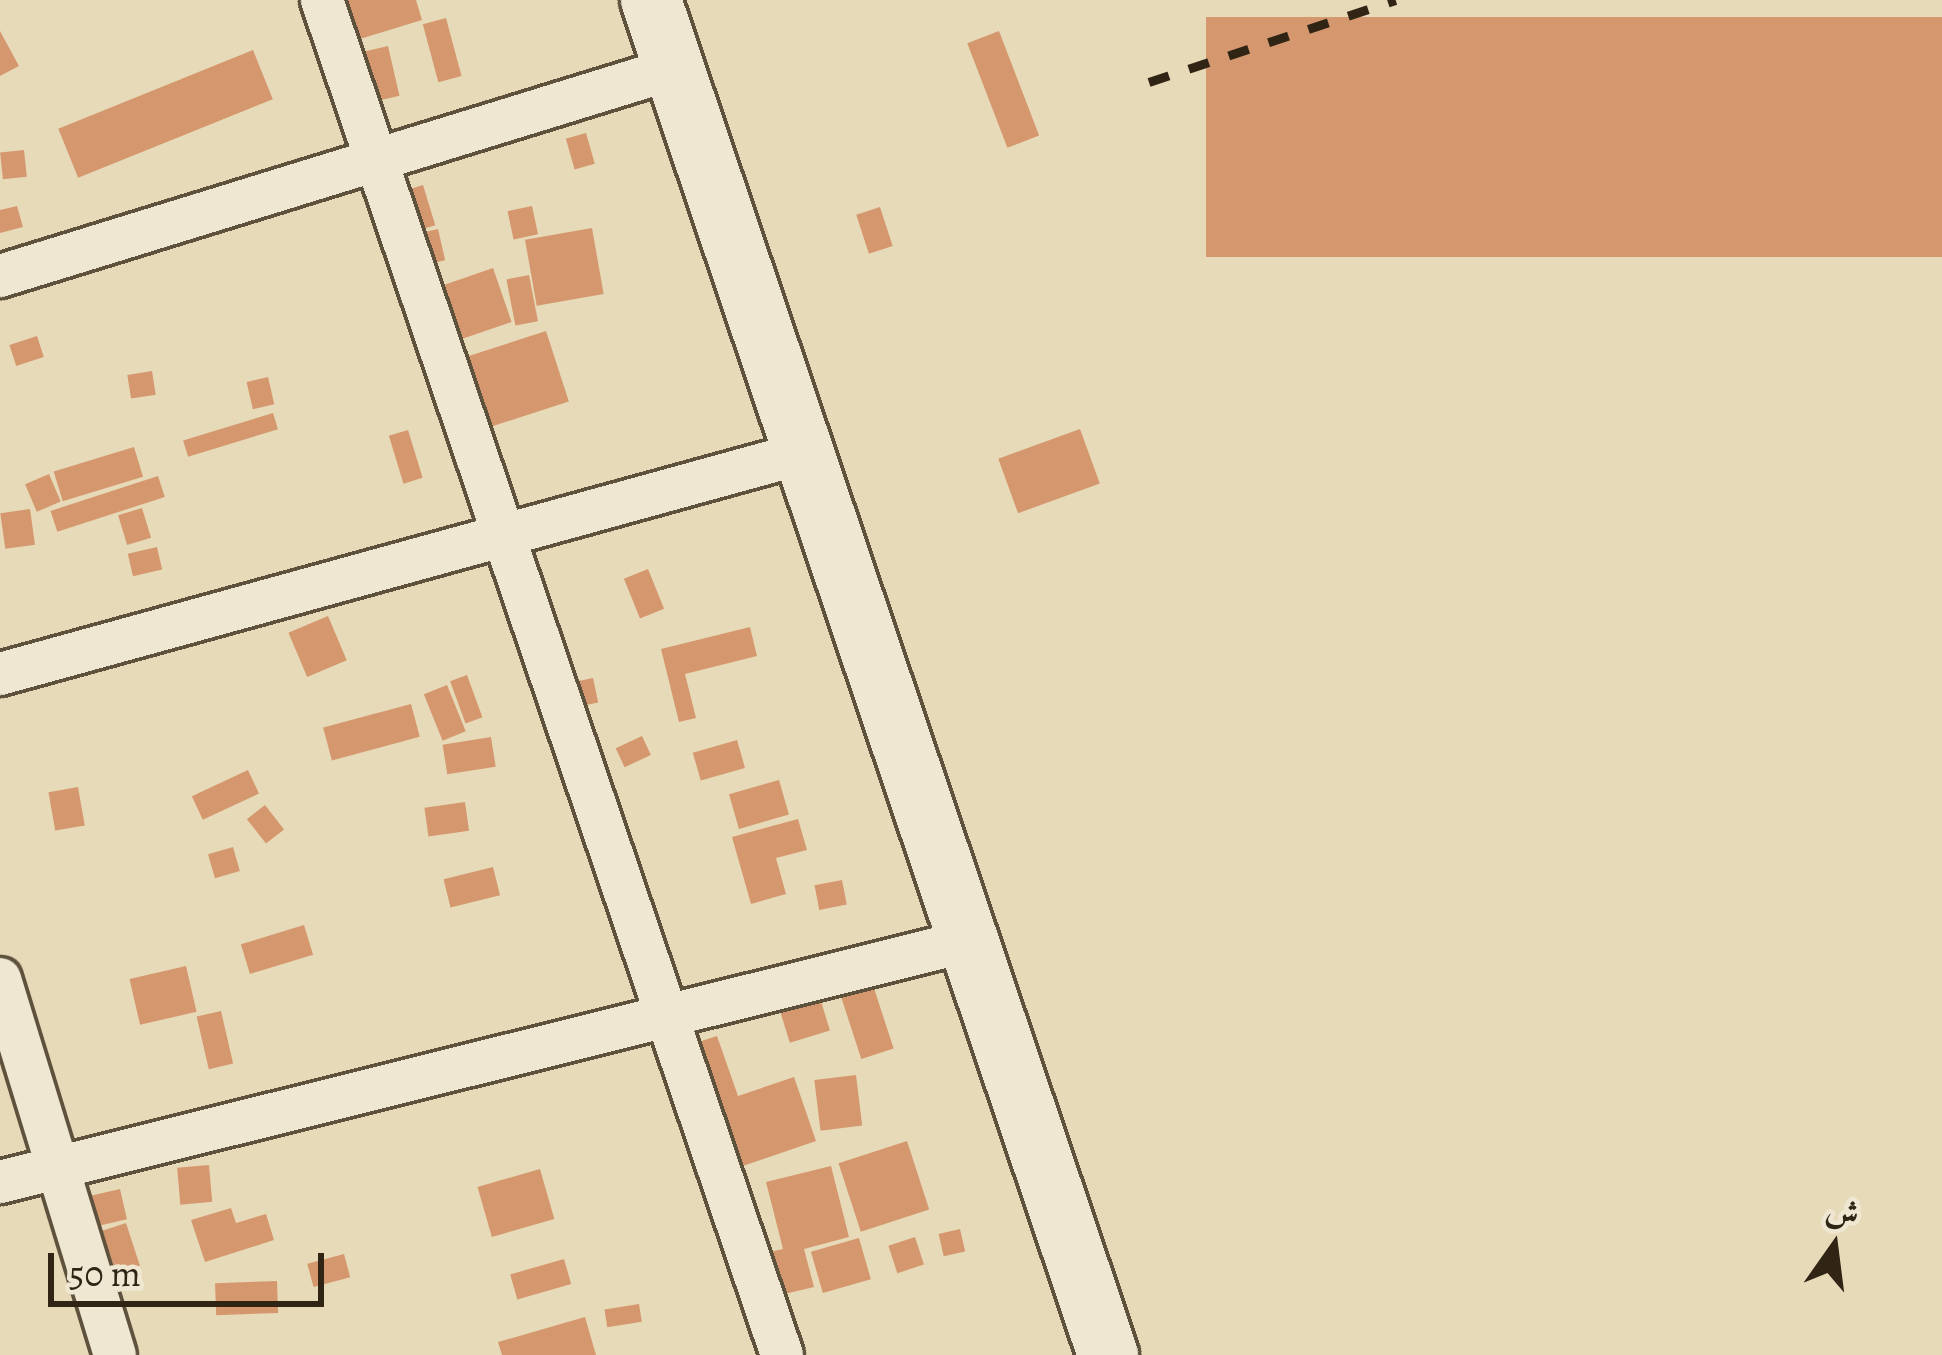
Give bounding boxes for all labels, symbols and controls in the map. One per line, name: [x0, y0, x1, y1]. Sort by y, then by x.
text: ش: [1821, 1186, 1864, 1237]
north arrow: [1774, 1187, 1894, 1307]
scale bar: [54, 1229, 330, 1303]
text: 50 m: [69, 1249, 141, 1298]

